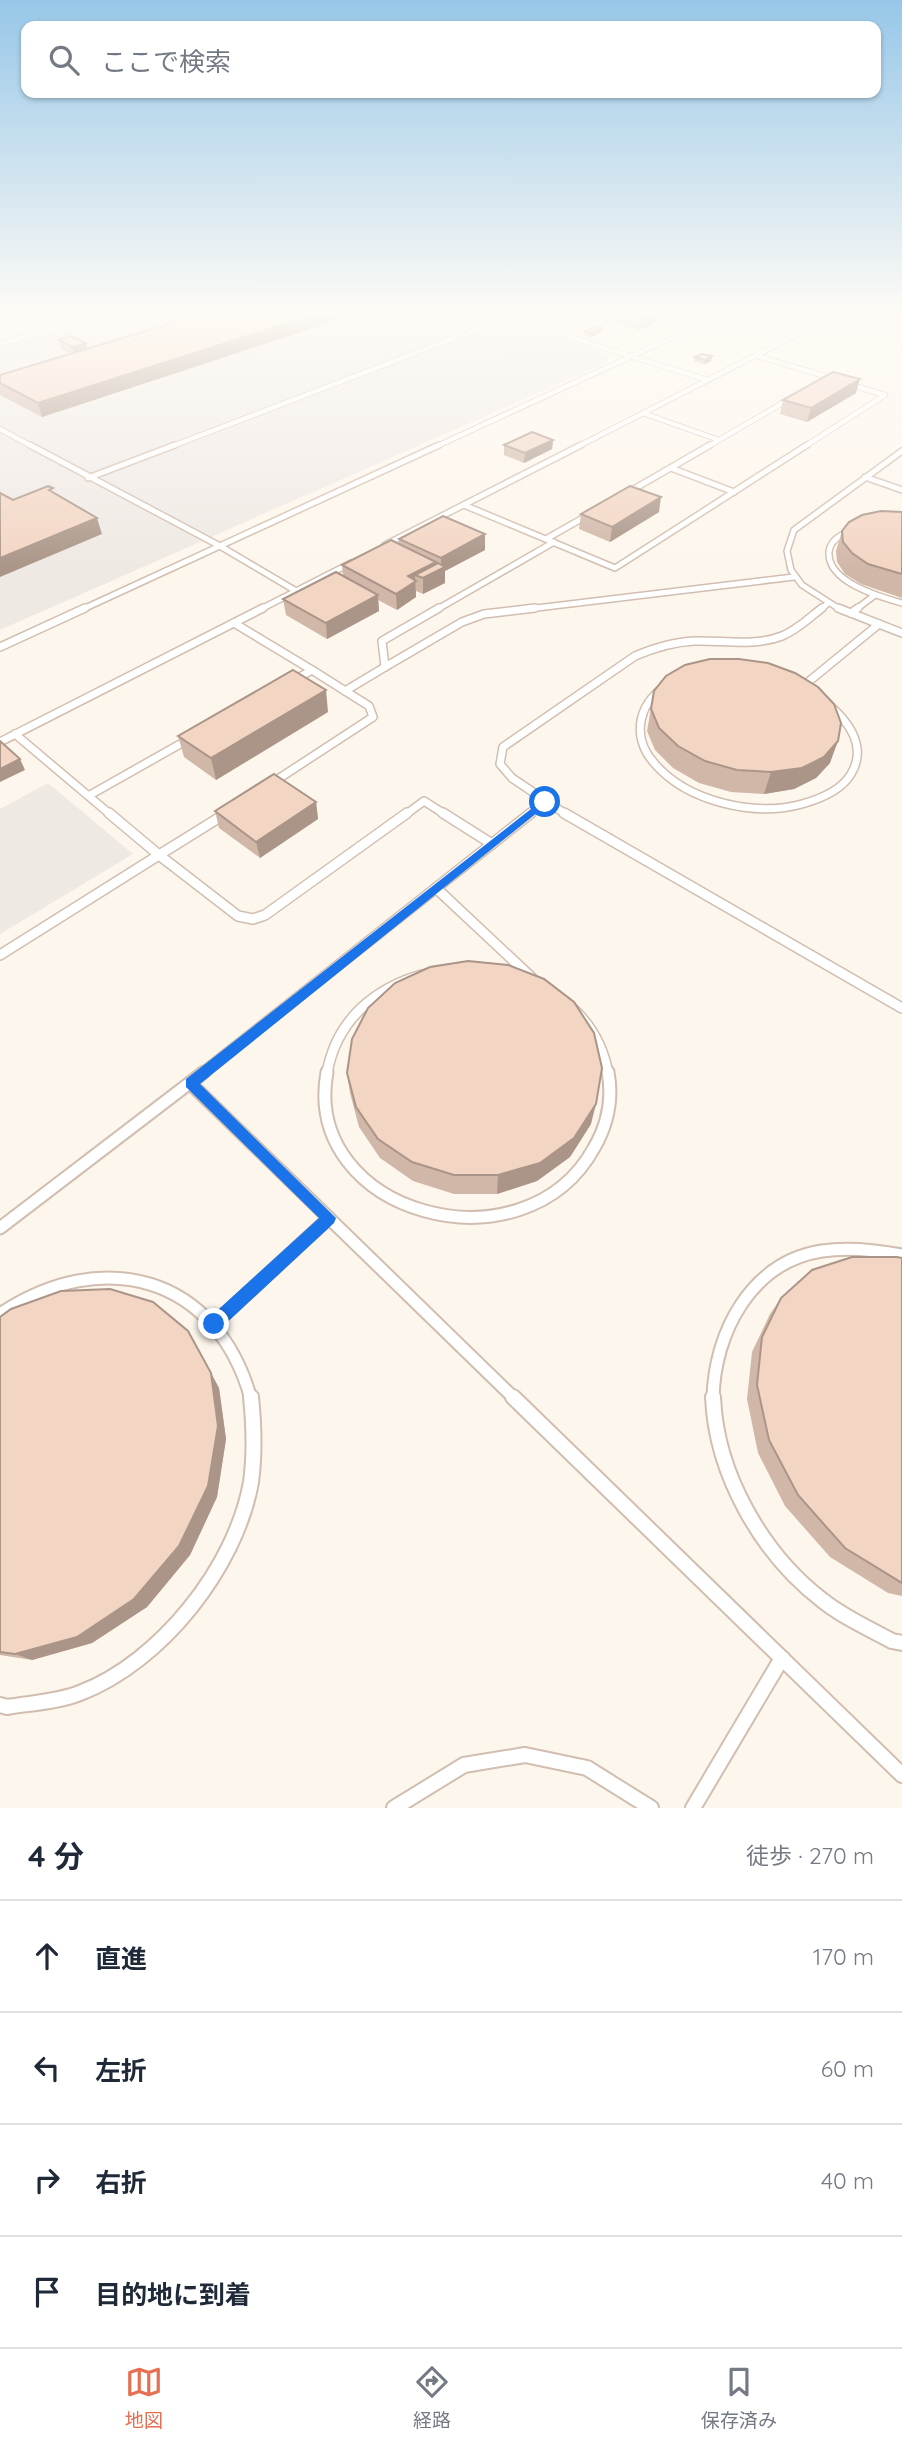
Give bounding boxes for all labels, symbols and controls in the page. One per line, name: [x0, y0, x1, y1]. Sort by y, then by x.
search box: [21, 21, 881, 98]
icon: search: [45, 41, 83, 79]
text: ここで検索: [101, 45, 231, 78]
route start: [529, 786, 560, 817]
route end: [198, 1308, 229, 1339]
text: 4 分: [28, 1837, 84, 1875]
text: 徒歩 · 270 m: [746, 1841, 874, 1870]
icon: ahead: [28, 1937, 66, 1975]
text: 直進: [95, 1942, 147, 1975]
text: 170 m: [813, 1942, 874, 1971]
icon: left: [28, 2049, 66, 2087]
text: 左折: [95, 2054, 147, 2087]
text: 60 m: [821, 2054, 874, 2083]
icon: right: [28, 2161, 66, 2199]
text: 右折: [95, 2166, 147, 2199]
text: 40 m: [821, 2166, 874, 2195]
icon: arrive: [28, 2273, 66, 2311]
text: 目的地に到着: [95, 2278, 251, 2311]
tab: 地図: [125, 2363, 163, 2432]
tab: 経路: [413, 2363, 451, 2432]
tab: 保存済み: [701, 2363, 777, 2432]

